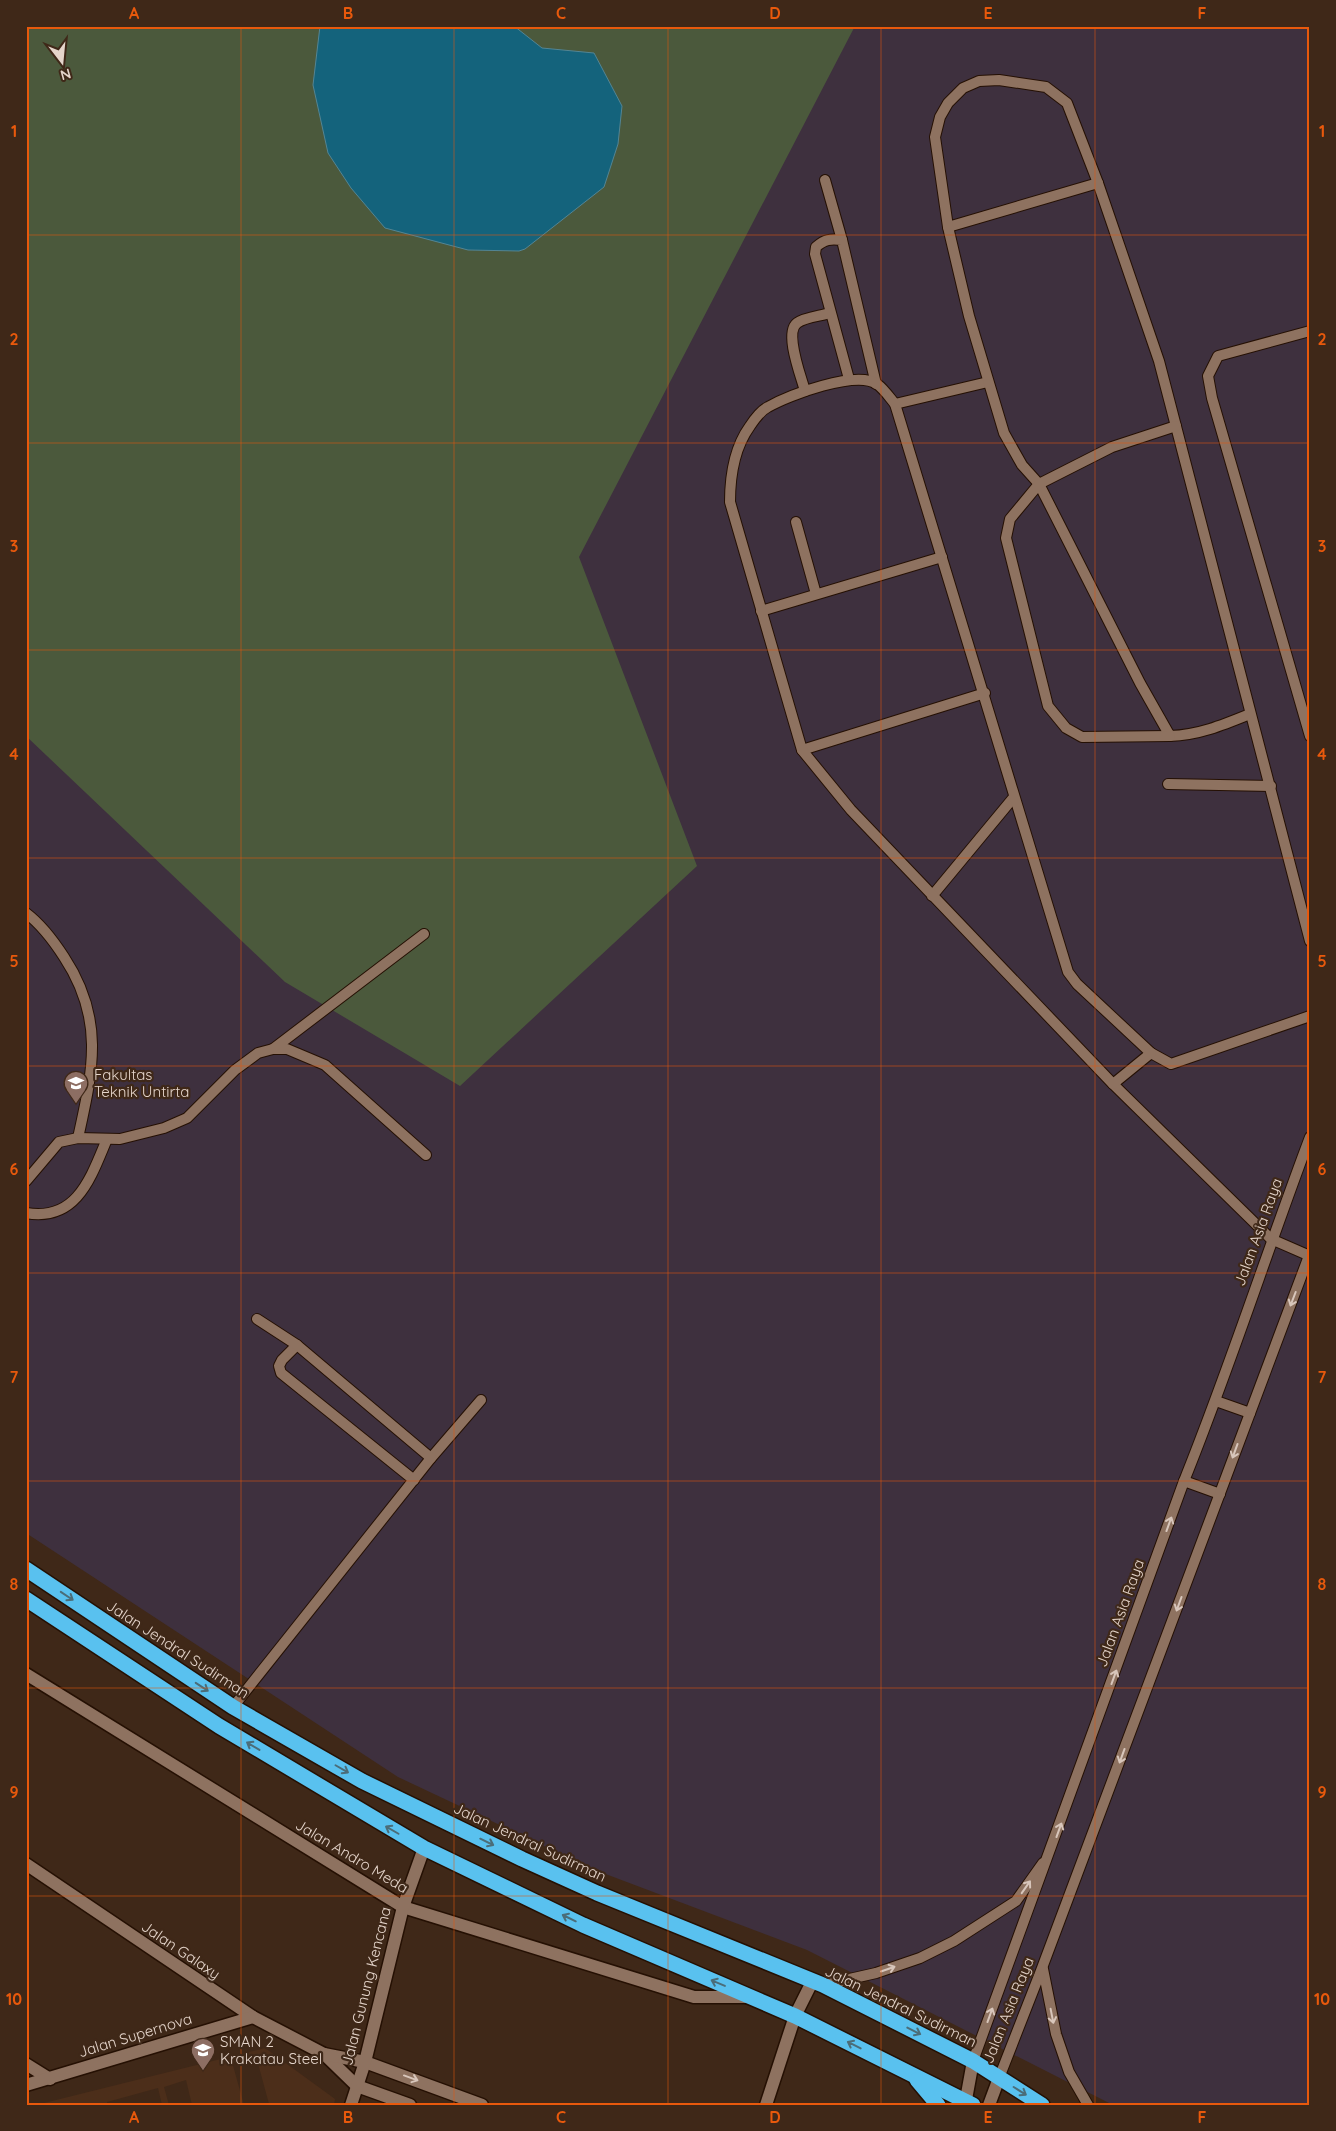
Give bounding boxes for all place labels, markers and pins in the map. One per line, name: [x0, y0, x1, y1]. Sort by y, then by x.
place label: Fakultas Teknik Untirta: [94, 1065, 189, 1101]
school or university icon: Fakultas Teknik Untirta: [63, 1070, 89, 1104]
place label: SMAN 2 Krakatau Steel: [220, 2032, 322, 2068]
school or university icon: SMAN 2 Krakatau Steel: [190, 2037, 216, 2071]

